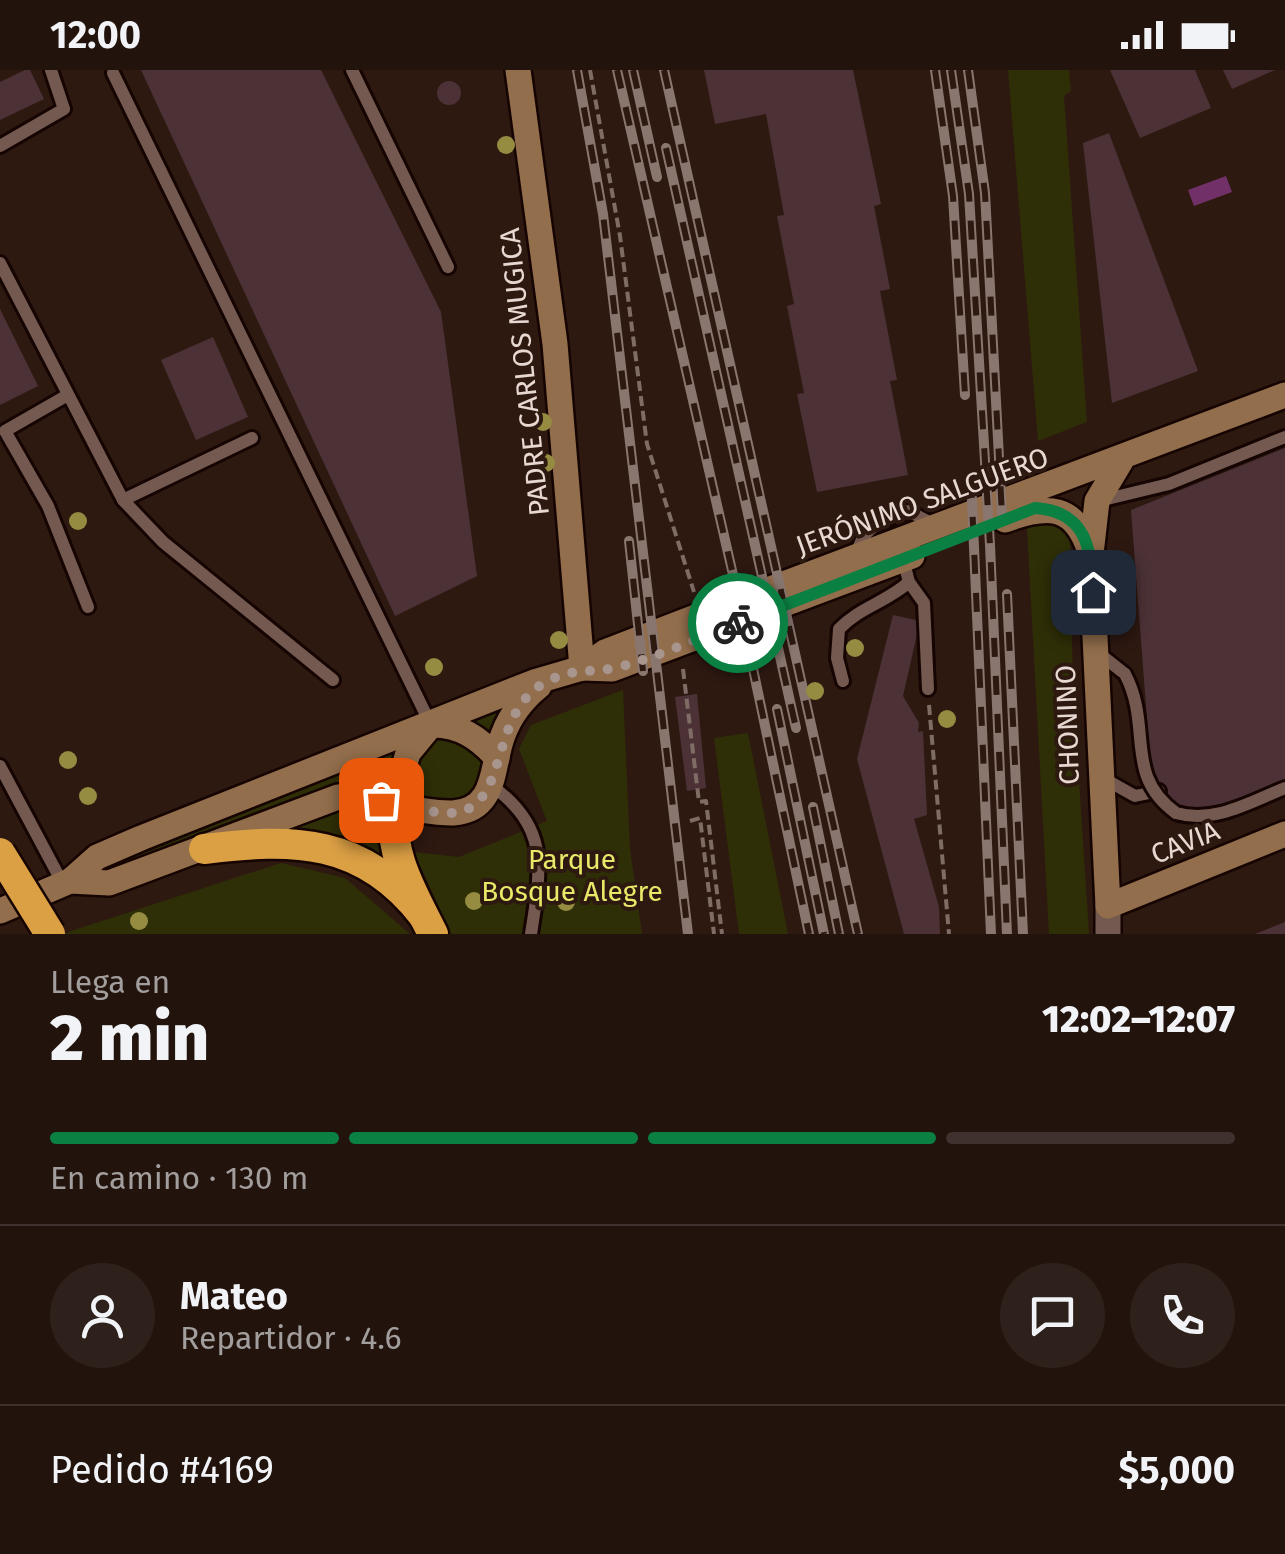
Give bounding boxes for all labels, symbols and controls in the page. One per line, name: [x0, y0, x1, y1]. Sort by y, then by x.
text: 12:00: [50, 12, 141, 58]
street label: PADRE CARLOS MUGICA: [493, 226, 556, 518]
street label: JERÓNIMO SALGUERO: [791, 440, 1053, 563]
pin: [1051, 550, 1136, 635]
icon: home: [1066, 565, 1121, 620]
courier: [688, 573, 788, 673]
icon: bike: [711, 596, 766, 651]
street label: CHONINO: [1049, 664, 1086, 786]
pin: [339, 758, 424, 843]
icon: bag: [354, 773, 409, 828]
street label: CAVIA: [1146, 814, 1224, 871]
park label: Parque Bosque Alegre: [481, 843, 663, 908]
text: Llega en: [50, 963, 170, 1001]
text: 12:02–12:07: [1042, 996, 1235, 1042]
text: 2 min: [50, 999, 209, 1077]
text: En camino · 130 m: [50, 1159, 309, 1197]
button: person: [50, 1263, 155, 1368]
button: chat: [1000, 1263, 1105, 1368]
button: phone: [1130, 1263, 1235, 1368]
text: Mateo: [180, 1273, 288, 1319]
text: Repartidor · 4.6: [180, 1319, 402, 1357]
text: Pedido #4169: [50, 1447, 274, 1493]
text: $5,000: [1118, 1447, 1235, 1493]

